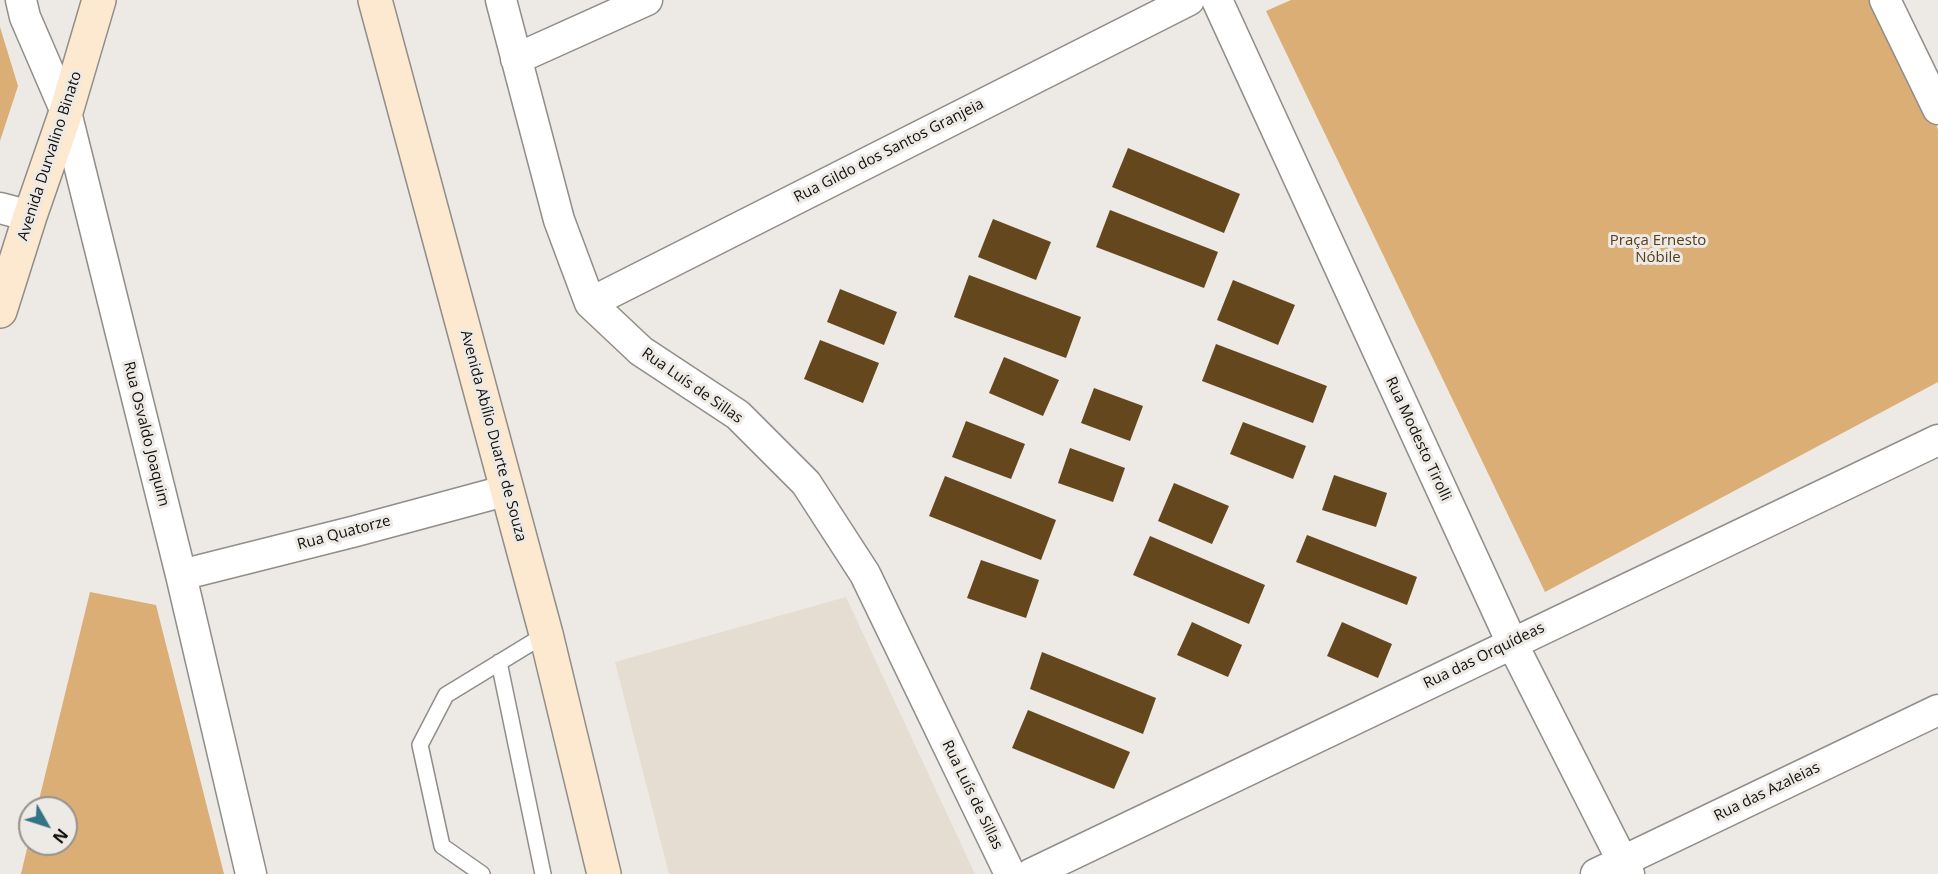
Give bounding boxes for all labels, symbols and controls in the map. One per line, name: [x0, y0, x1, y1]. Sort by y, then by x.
street label: Avenida Durvalino Binato: [14, 69, 86, 243]
street label: Rua Gildo dos Santos Granjeia: [791, 95, 987, 207]
park label: Praça Ernesto Nóbile: [1610, 232, 1706, 267]
street label: Avenida Abílio Duarte de Souza: [456, 328, 530, 544]
street label: Rua Luís de Sillas: [638, 344, 746, 428]
street label: Rua Osvaldo Joaquim: [119, 360, 173, 508]
street label: Rua Modesto Tirolli: [1381, 374, 1455, 504]
street label: Rua Quatorze: [295, 512, 393, 554]
street label: Rua das Orquídeas: [1421, 619, 1547, 693]
street label: Rua Luís de Sillas: [938, 738, 1006, 852]
street label: Rua das Azaleias: [1711, 759, 1823, 825]
north arrow: [18, 796, 78, 856]
text: N: [48, 824, 73, 848]

